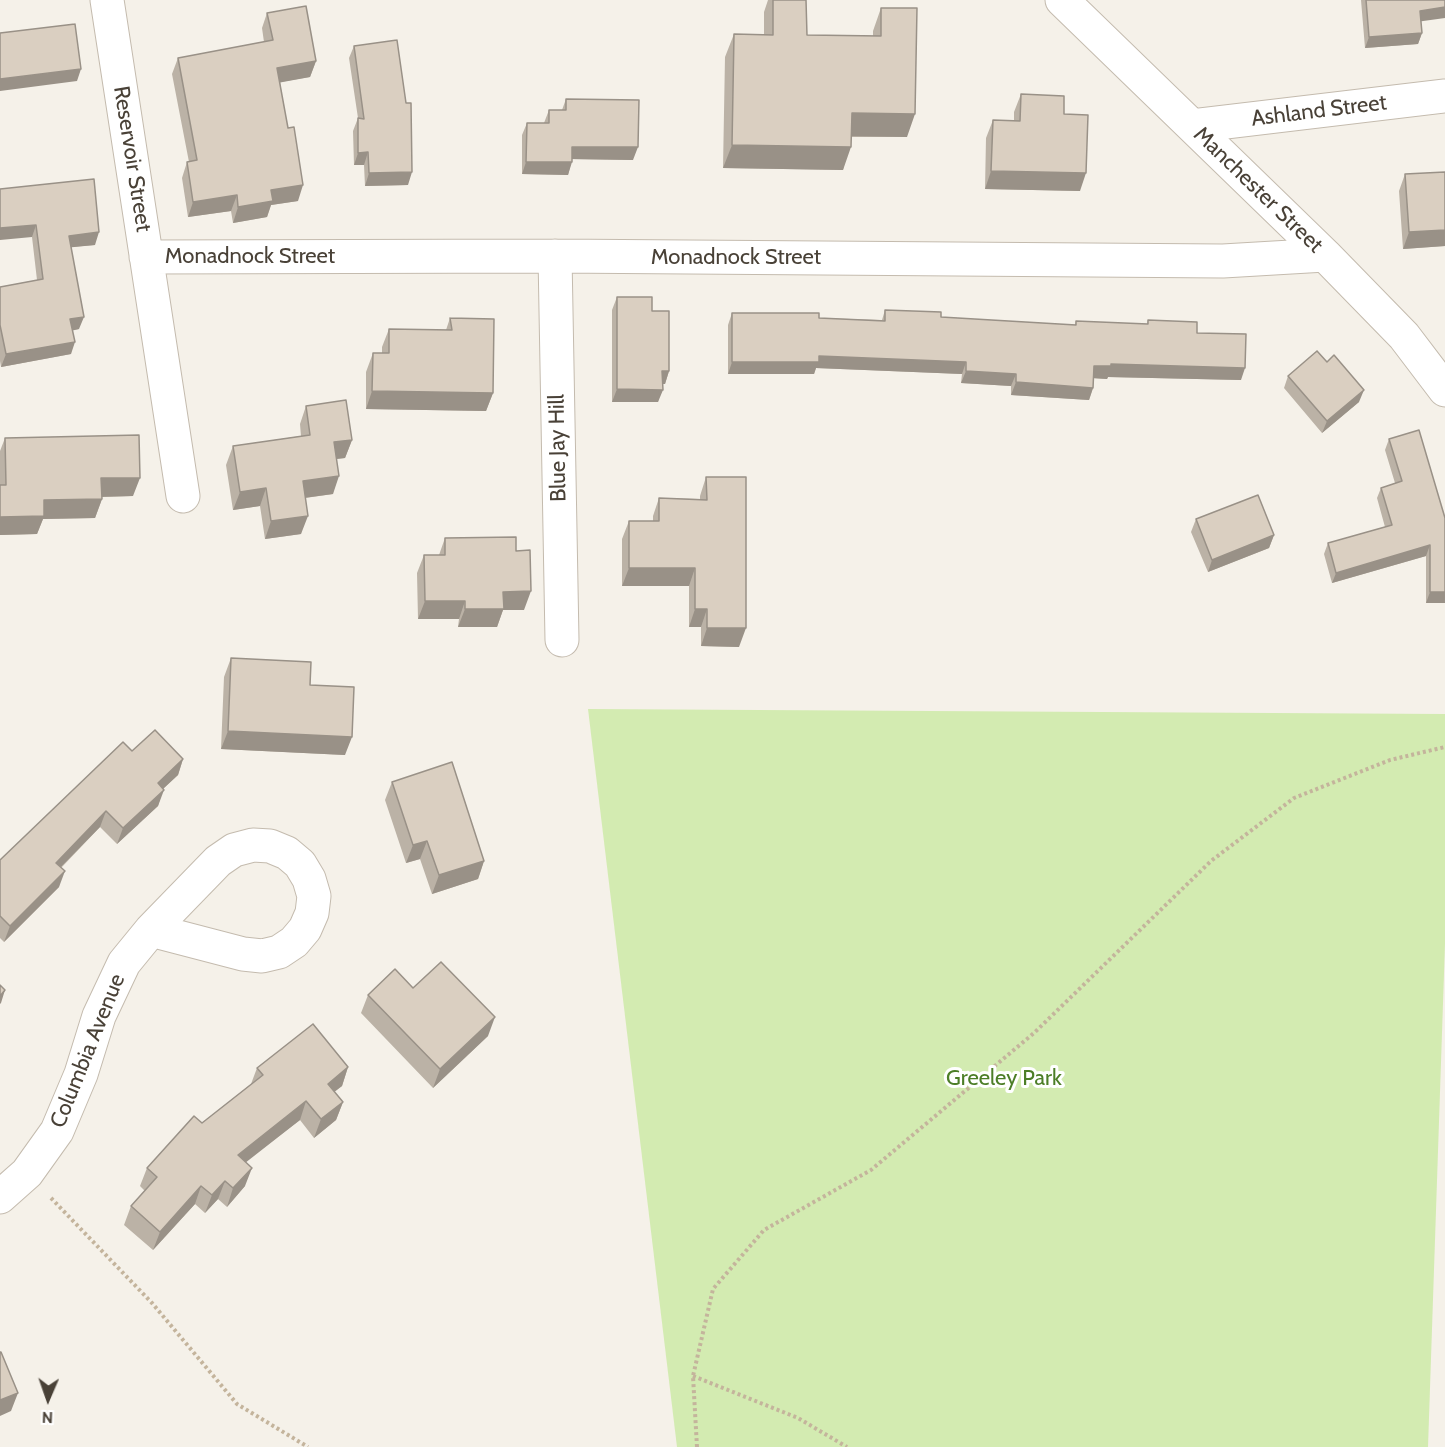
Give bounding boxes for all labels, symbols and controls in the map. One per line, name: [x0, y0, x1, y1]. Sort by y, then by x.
street label: Reservoir Street: [107, 84, 157, 234]
street label: Ashland Street: [1250, 90, 1388, 132]
street label: Manchester Street: [1188, 121, 1328, 259]
street label: Monadnock Street: [165, 244, 335, 270]
street label: Monadnock Street: [651, 245, 821, 271]
street label: Blue Jay Hill: [544, 394, 572, 502]
street label: Columbia Avenue: [45, 970, 131, 1132]
park label: Greeley Park: [946, 1066, 1062, 1092]
north arrow: [18, 1369, 78, 1429]
text: N: [41, 1408, 53, 1427]

